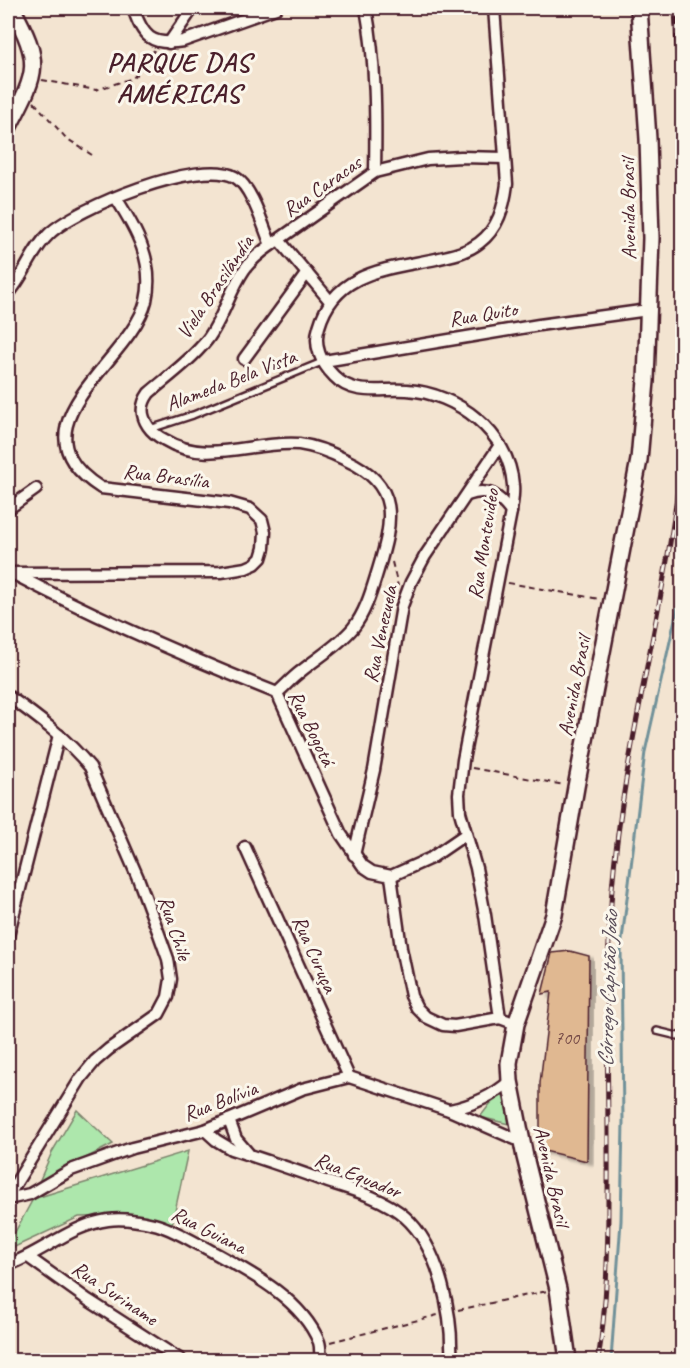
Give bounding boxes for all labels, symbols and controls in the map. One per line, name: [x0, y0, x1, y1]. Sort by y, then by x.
district label: PARQUE DAS AMÉRICAS: [107, 45, 255, 110]
street label: Rua Caracas: [278, 148, 368, 223]
street label: Avenida Brasil: [614, 154, 642, 260]
street label: Viela Brasilândia: [171, 229, 260, 344]
street label: Rua Quito: [447, 295, 521, 332]
street label: Alameda Bela Vista: [162, 343, 301, 417]
street label: Rua Brasília: [122, 458, 212, 494]
street label: Rua Montevideo: [461, 486, 505, 601]
street label: Rua Venezuela: [357, 581, 403, 685]
street label: Avenida Brasil: [552, 630, 597, 738]
street label: Rua Bogotá: [283, 686, 342, 772]
street label: Rua Chile: [152, 893, 198, 966]
water label: Córrego Capitão João: [591, 907, 625, 1067]
street label: Rua Curuça: [286, 911, 344, 998]
house number: 700: [555, 1027, 581, 1049]
street label: Rua Bolívia: [179, 1074, 262, 1127]
street label: Avenida Brasil: [528, 1124, 577, 1232]
street label: Rua Equador: [311, 1146, 406, 1205]
street label: Rua Guiana: [167, 1200, 253, 1261]
street label: Rua Suriname: [67, 1255, 164, 1332]

